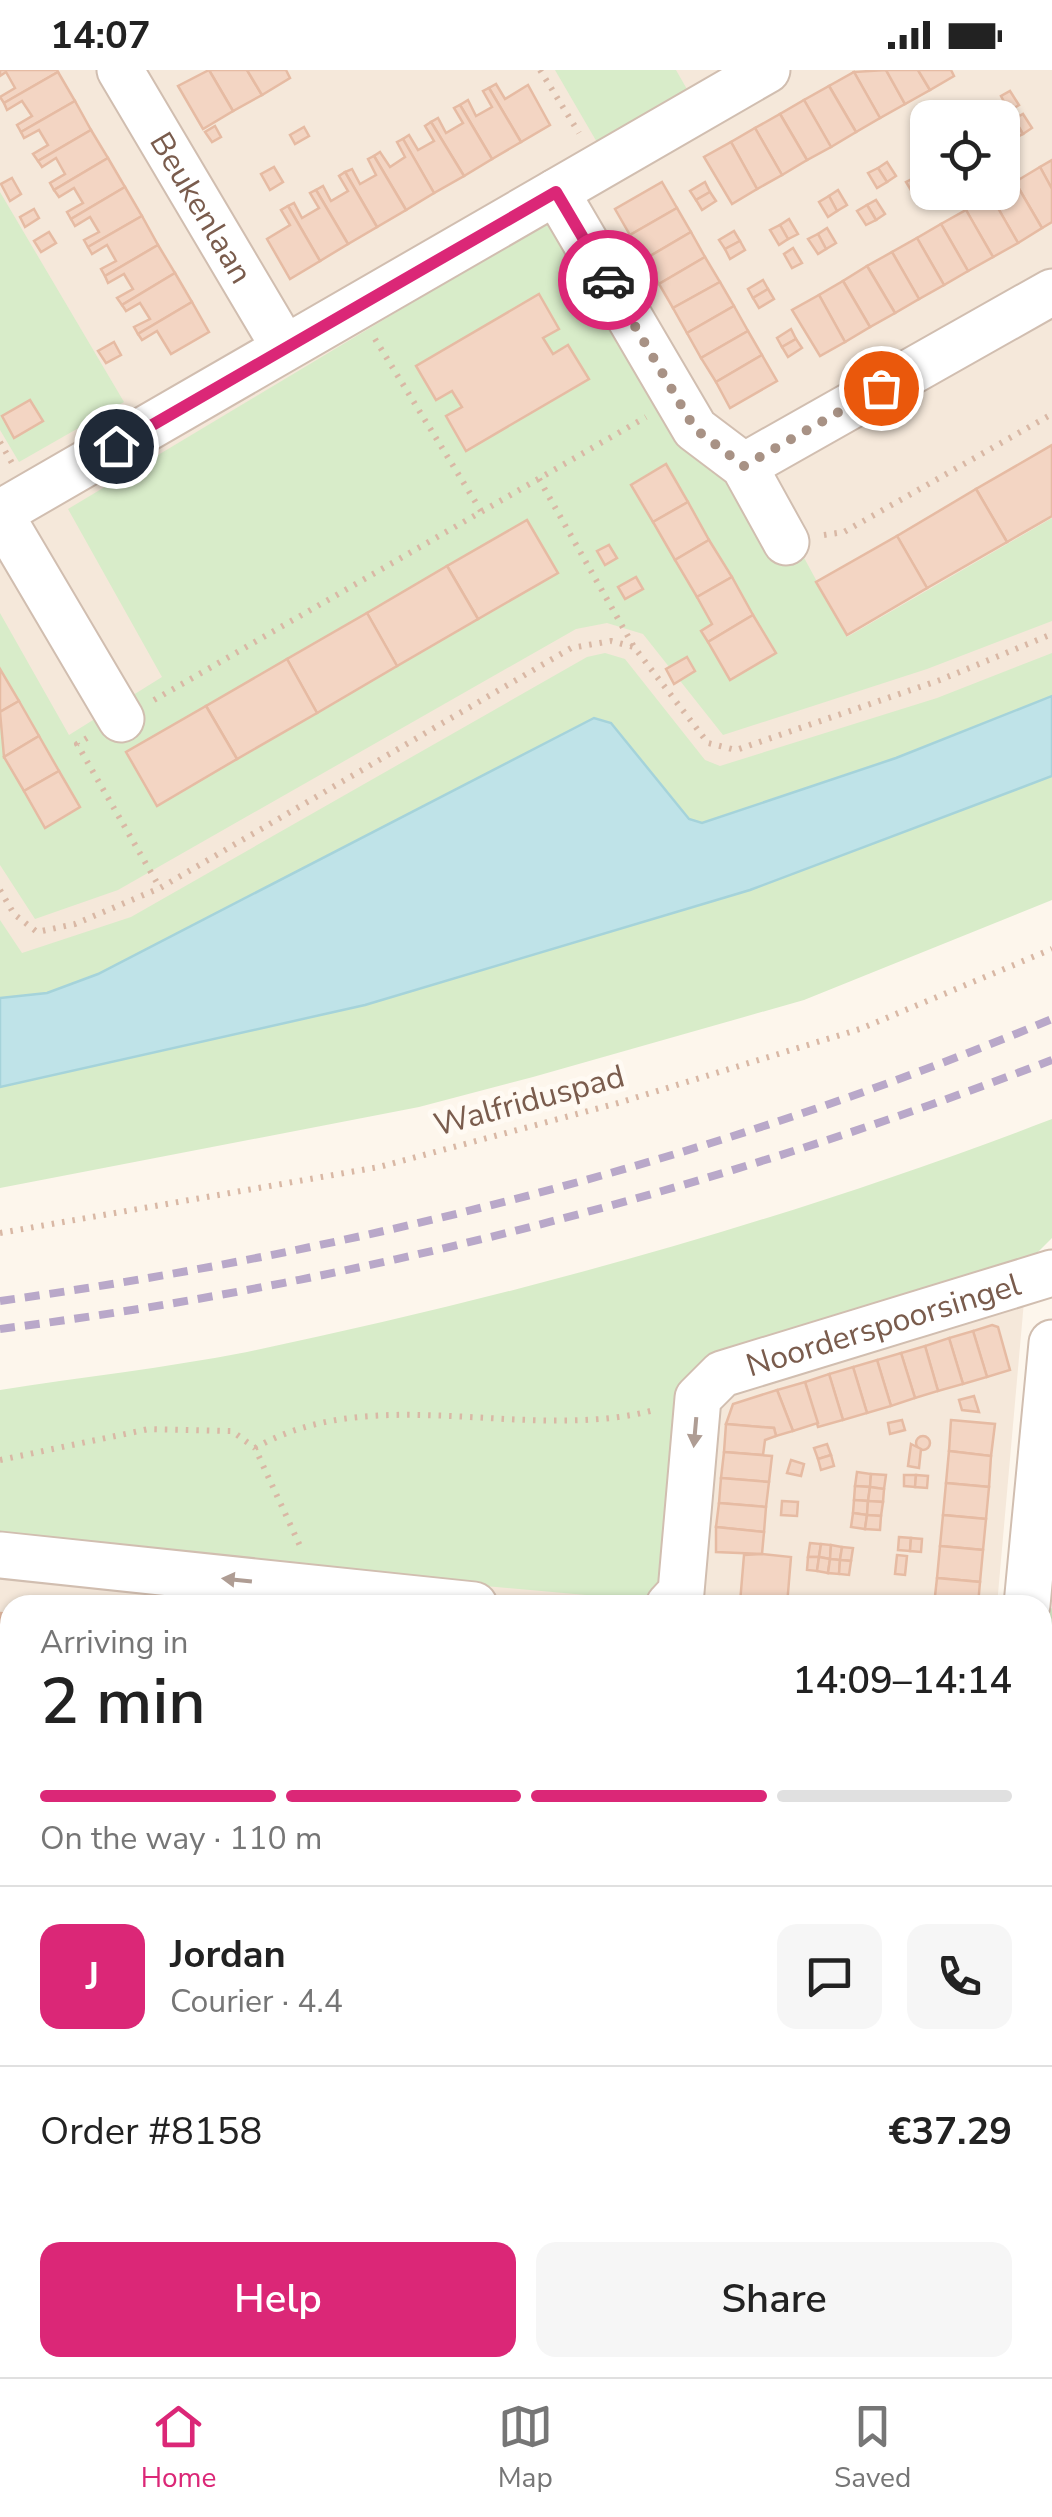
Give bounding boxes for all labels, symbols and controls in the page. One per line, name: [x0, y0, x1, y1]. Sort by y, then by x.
text: 14:07: [50, 10, 151, 61]
map controls: [910, 100, 1020, 210]
button: locate: [910, 100, 1020, 210]
street label: Beukenlaan: [140, 124, 263, 292]
courier: [558, 230, 658, 330]
icon: car: [581, 253, 636, 308]
pin: [839, 346, 924, 431]
icon: bag: [854, 361, 909, 416]
pin: [74, 404, 159, 489]
icon: home: [89, 419, 144, 474]
street label: Walfriduspad: [429, 1054, 629, 1147]
street label: Noorderspoorsingel: [741, 1263, 1026, 1387]
one-way arrow: [687, 1416, 703, 1448]
one-way arrow: [221, 1572, 253, 1588]
text: Arriving in: [40, 1621, 188, 1664]
text: 14:09–14:14: [793, 1655, 1012, 1706]
text: 2 min: [40, 1657, 206, 1746]
text: On the way · 110 m: [40, 1817, 322, 1860]
button: chat: [777, 1924, 882, 2029]
button: phone: [907, 1924, 1012, 2029]
text: Jordan: [170, 1929, 286, 1980]
text: J: [86, 1951, 99, 2002]
text: Courier · 4.4: [170, 1980, 343, 2023]
text: Order #8158: [40, 2106, 262, 2157]
text: €37.29: [889, 2106, 1012, 2157]
button: Help: [40, 2242, 516, 2357]
button: Share: [536, 2242, 1012, 2357]
tab: Home: [141, 2399, 216, 2497]
tab: Map: [498, 2399, 553, 2497]
tab: Saved: [834, 2399, 911, 2497]

